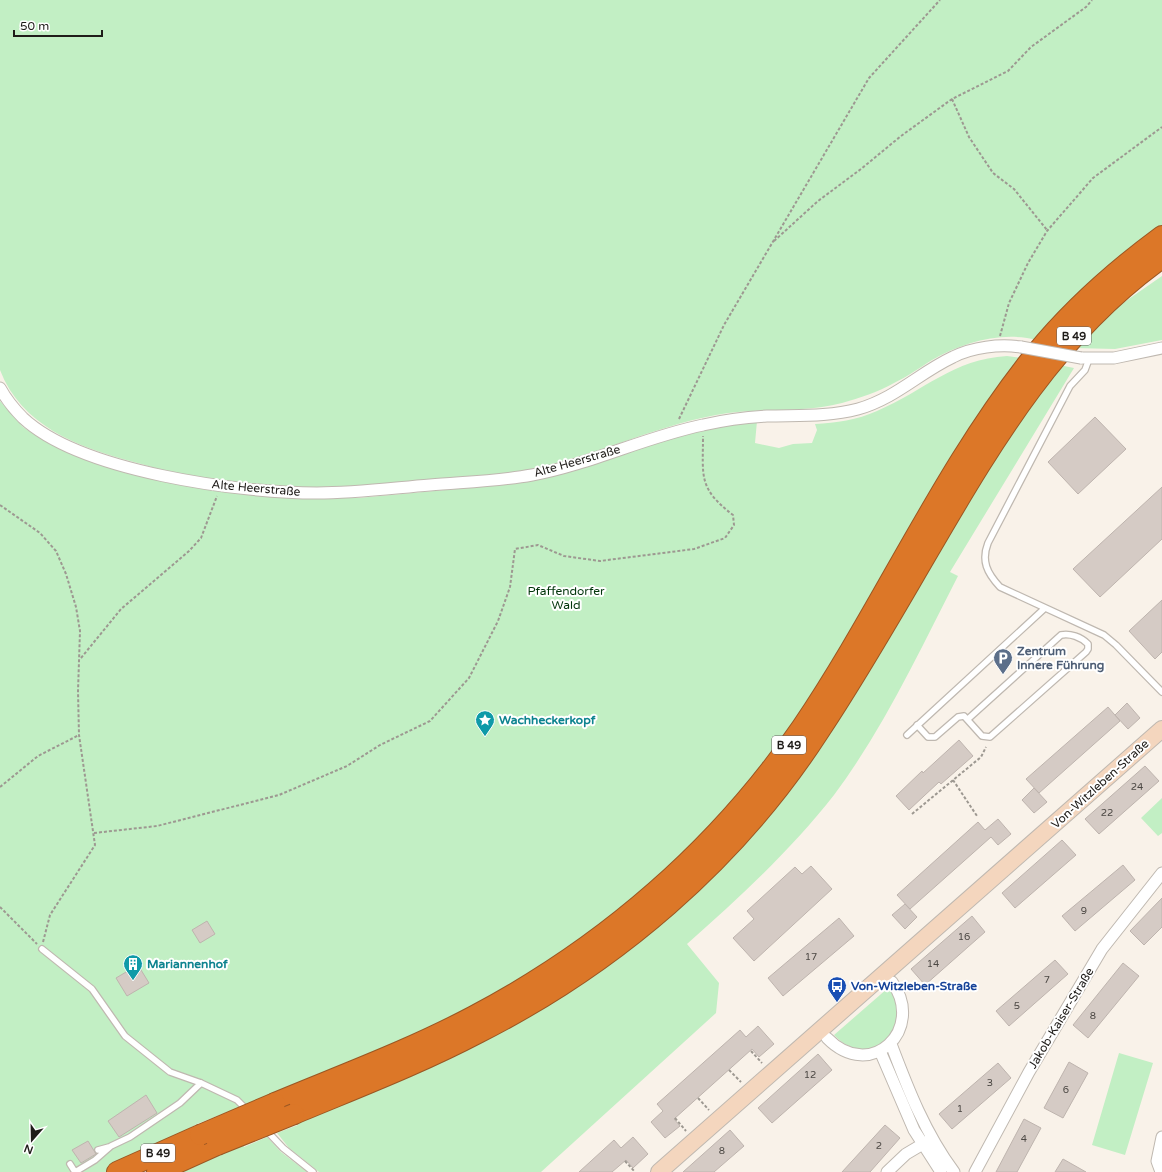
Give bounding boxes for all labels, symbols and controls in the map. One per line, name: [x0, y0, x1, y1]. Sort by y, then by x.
scale bar: [14, 12, 102, 38]
text: 50 m: [20, 19, 49, 33]
road number: B 49: [1057, 327, 1091, 345]
street label: Alte Heerstraße: [532, 442, 622, 480]
street label: Alte Heerstraße: [211, 477, 301, 499]
park label: Pfaffendorfer Wald: [527, 584, 605, 612]
place label: Zentrum Innere Führung: [1017, 644, 1104, 673]
parking icon: Zentrum Innere Führung: [992, 647, 1014, 675]
place icon: Wachheckerkopf: [474, 709, 496, 737]
place label: Wachheckerkopf: [499, 713, 596, 728]
road number: B 49: [772, 736, 806, 754]
street label: Von-Witzleben-Straße: [1048, 737, 1152, 831]
house number: 24: [1131, 781, 1143, 793]
house number: 22: [1101, 807, 1113, 819]
house number: 9: [1081, 905, 1087, 917]
house number: 16: [958, 931, 970, 943]
house number: 17: [805, 951, 817, 963]
building icon: Mariannenhof: [122, 953, 144, 981]
place label: Mariannenhof: [147, 957, 228, 971]
house number: 14: [927, 958, 939, 970]
street label: Jakob-Kaiser-Straße: [1025, 965, 1097, 1071]
house number: 7: [1044, 974, 1050, 986]
bus stop icon: Von-Witzleben-Straße: [826, 975, 848, 1003]
place label: Von-Witzleben-Straße: [851, 979, 977, 993]
house number: 5: [1014, 1000, 1020, 1012]
house number: 8: [1090, 1010, 1096, 1022]
house number: 12: [804, 1069, 816, 1081]
house number: 3: [987, 1077, 993, 1089]
house number: 6: [1063, 1084, 1069, 1096]
house number: 1: [957, 1103, 963, 1115]
north arrow: [12, 1120, 52, 1160]
house number: 4: [1021, 1133, 1027, 1145]
house number: 2: [876, 1140, 882, 1152]
text: N: [22, 1141, 35, 1157]
road number: B 49: [141, 1144, 175, 1162]
house number: 8: [719, 1145, 725, 1157]

